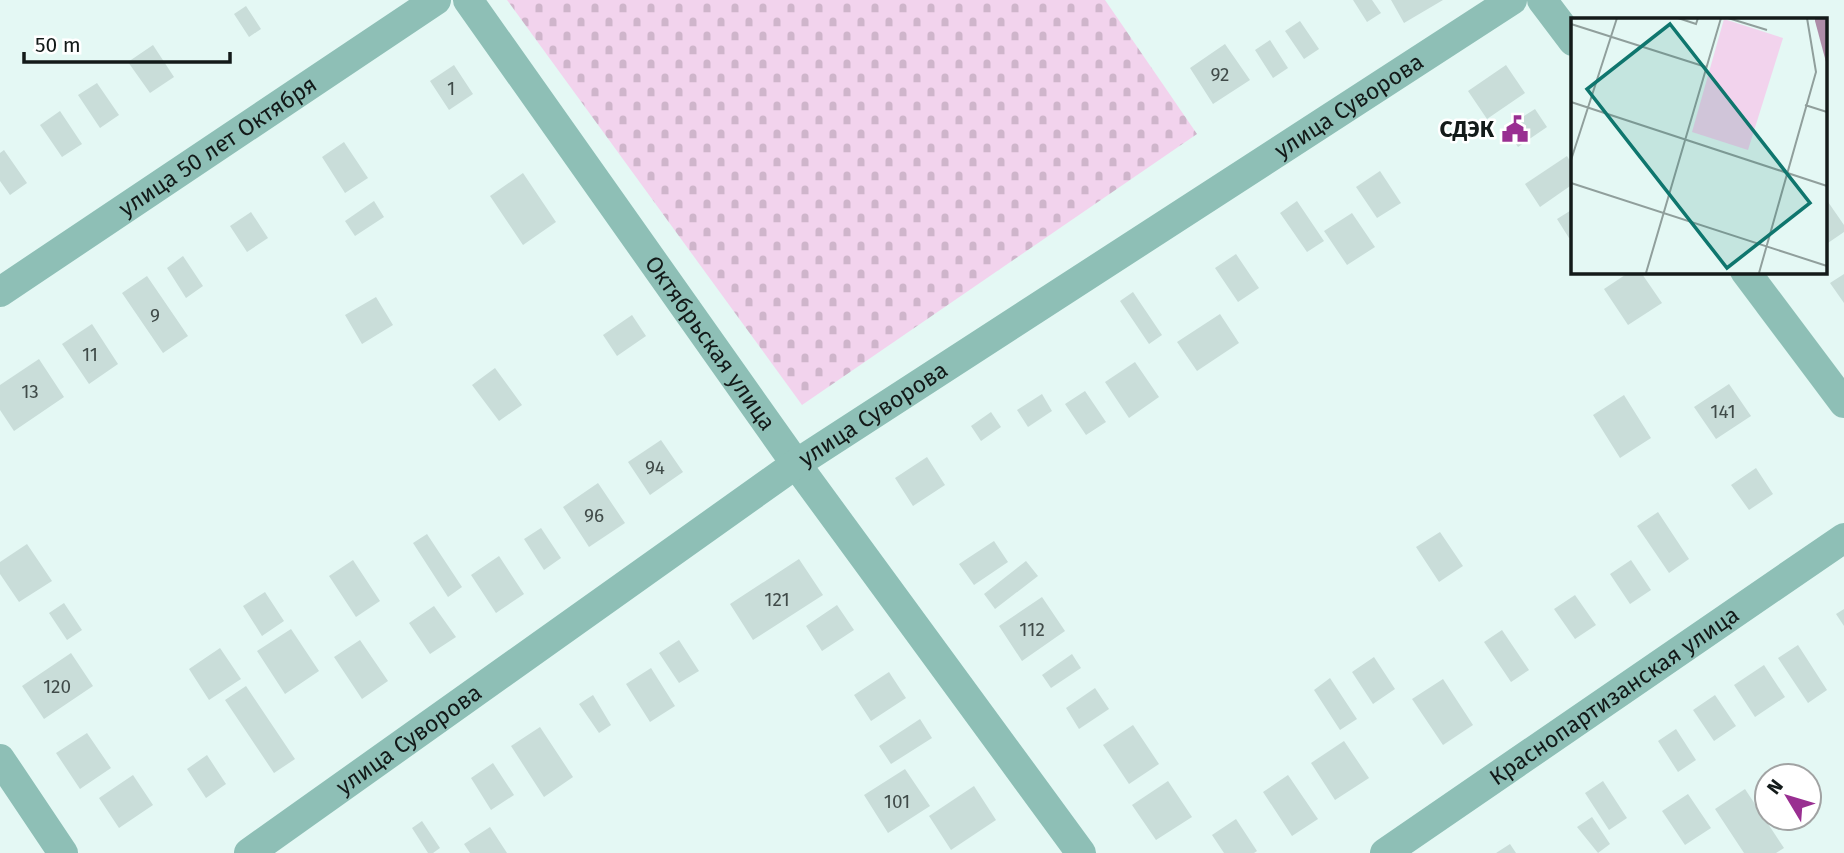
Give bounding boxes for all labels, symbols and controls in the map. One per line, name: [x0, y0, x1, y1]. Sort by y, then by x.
inset map: [1571, 18, 1826, 273]
scale bar: [24, 21, 231, 65]
text: 50 m: [35, 32, 81, 58]
street label: улица Суворова: [1269, 47, 1429, 164]
house number: 92: [1211, 63, 1229, 86]
street label: улица 50 лет Октября: [113, 70, 322, 222]
house number: 1: [447, 77, 455, 100]
public building icon: СДЭК: [1500, 114, 1530, 144]
place label: СДЭК: [1440, 115, 1495, 143]
street label: Октябрьская улица: [639, 250, 782, 436]
house number: 9: [150, 304, 160, 327]
house number: 11: [82, 343, 98, 366]
street label: улица Суворова: [793, 356, 953, 473]
house number: 13: [21, 380, 39, 403]
house number: 141: [1710, 400, 1736, 423]
house number: 94: [645, 456, 665, 479]
house number: 96: [584, 504, 604, 527]
house number: 121: [764, 588, 790, 611]
street label: Краснопартизанская улица: [1484, 600, 1744, 791]
house number: 112: [1019, 618, 1045, 641]
house number: 120: [43, 675, 71, 698]
street label: улица Суворова: [331, 678, 487, 801]
north arrow: [1753, 762, 1823, 832]
text: N: [1762, 775, 1788, 799]
house number: 101: [884, 790, 910, 813]

